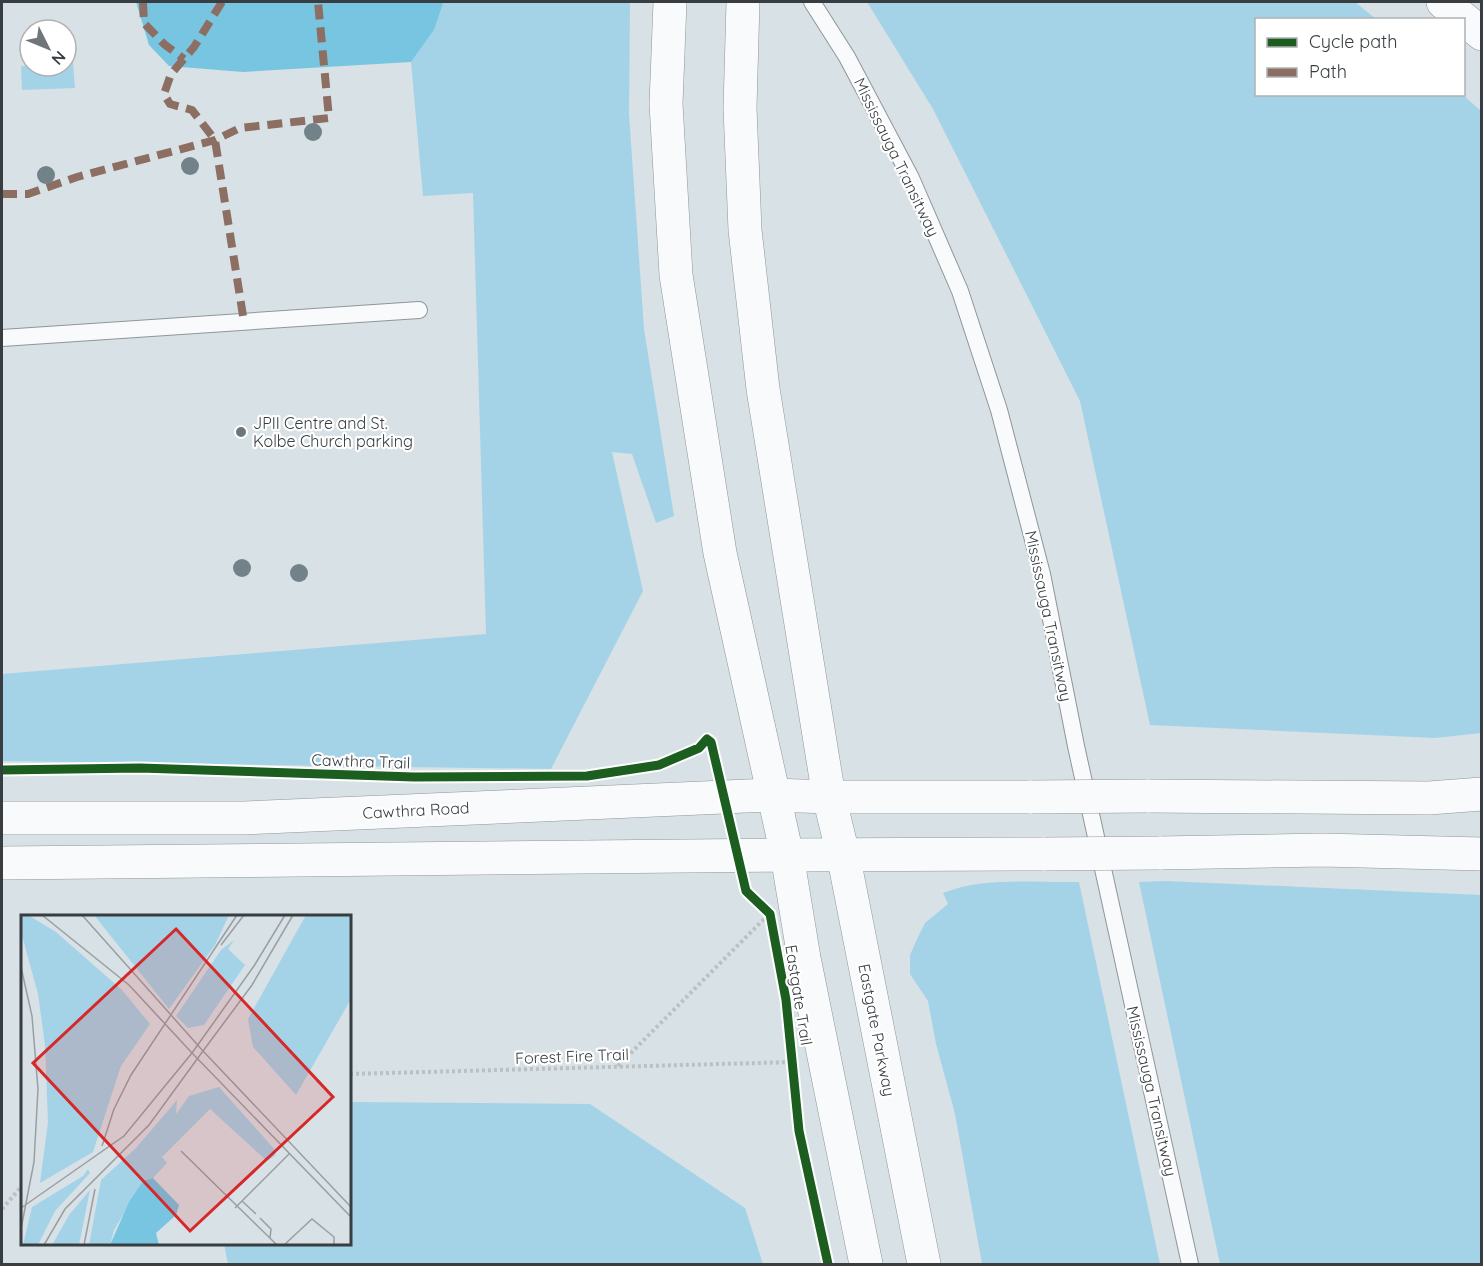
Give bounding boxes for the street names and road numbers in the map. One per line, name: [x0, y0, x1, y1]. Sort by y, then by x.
street label: Mississauga Transitway: [850, 74, 944, 240]
street label: Mississauga Transitway: [1021, 529, 1077, 703]
street label: Cawthra Trail: [311, 749, 411, 773]
street label: Cawthra Road: [362, 797, 470, 823]
street label: Eastgate Trail: [781, 943, 817, 1047]
street label: Eastgate Parkway: [854, 962, 900, 1098]
street label: Mississauga Transitway: [1123, 1004, 1181, 1178]
street label: Forest Fire Trail: [515, 1044, 629, 1068]

